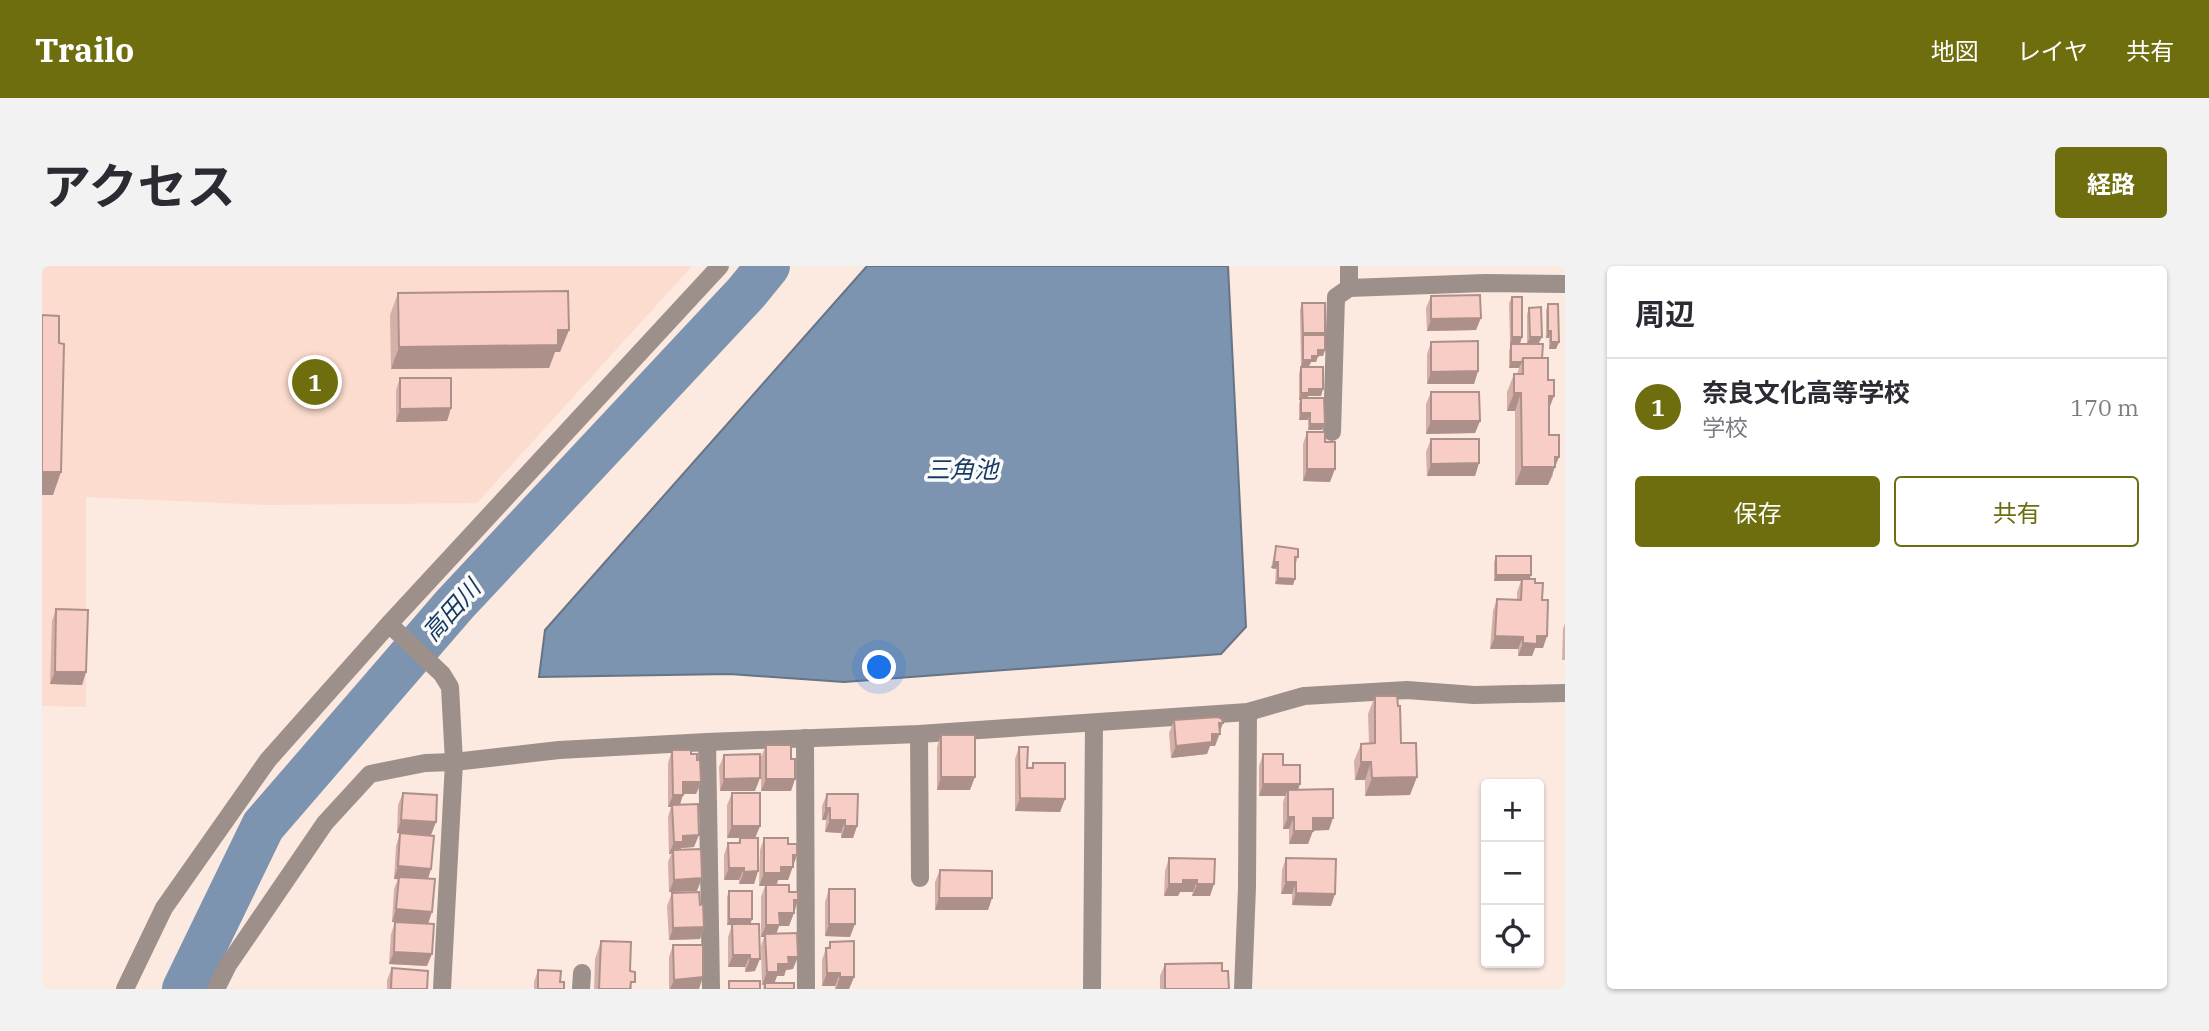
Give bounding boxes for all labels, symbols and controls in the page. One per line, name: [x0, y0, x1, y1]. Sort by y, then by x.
text: Trailo: [35, 28, 134, 71]
text: 地図: [1931, 35, 1979, 67]
text: レイヤ: [2017, 35, 2088, 67]
text: 共有: [2126, 35, 2174, 67]
button: 経路: [2055, 147, 2167, 218]
text: アクセス: [42, 154, 236, 217]
text: 周辺: [1635, 294, 1695, 333]
pin: 1: [292, 356, 338, 408]
text: 奈良文化高等学校: [1702, 375, 1910, 409]
text: 1: [1651, 392, 1665, 422]
text: 170 m: [2070, 392, 2139, 422]
text: 学校: [1702, 412, 1748, 442]
water label: 三角池: [926, 453, 1000, 485]
button: 保存: [1635, 476, 1880, 547]
button: 共有: [1894, 476, 2139, 547]
water label: 高田川: [415, 570, 489, 647]
your location: [862, 650, 896, 684]
map controls: [1481, 779, 1544, 968]
button: +: [1481, 779, 1544, 842]
button: −: [1481, 842, 1544, 905]
button: locate: [1481, 905, 1544, 968]

